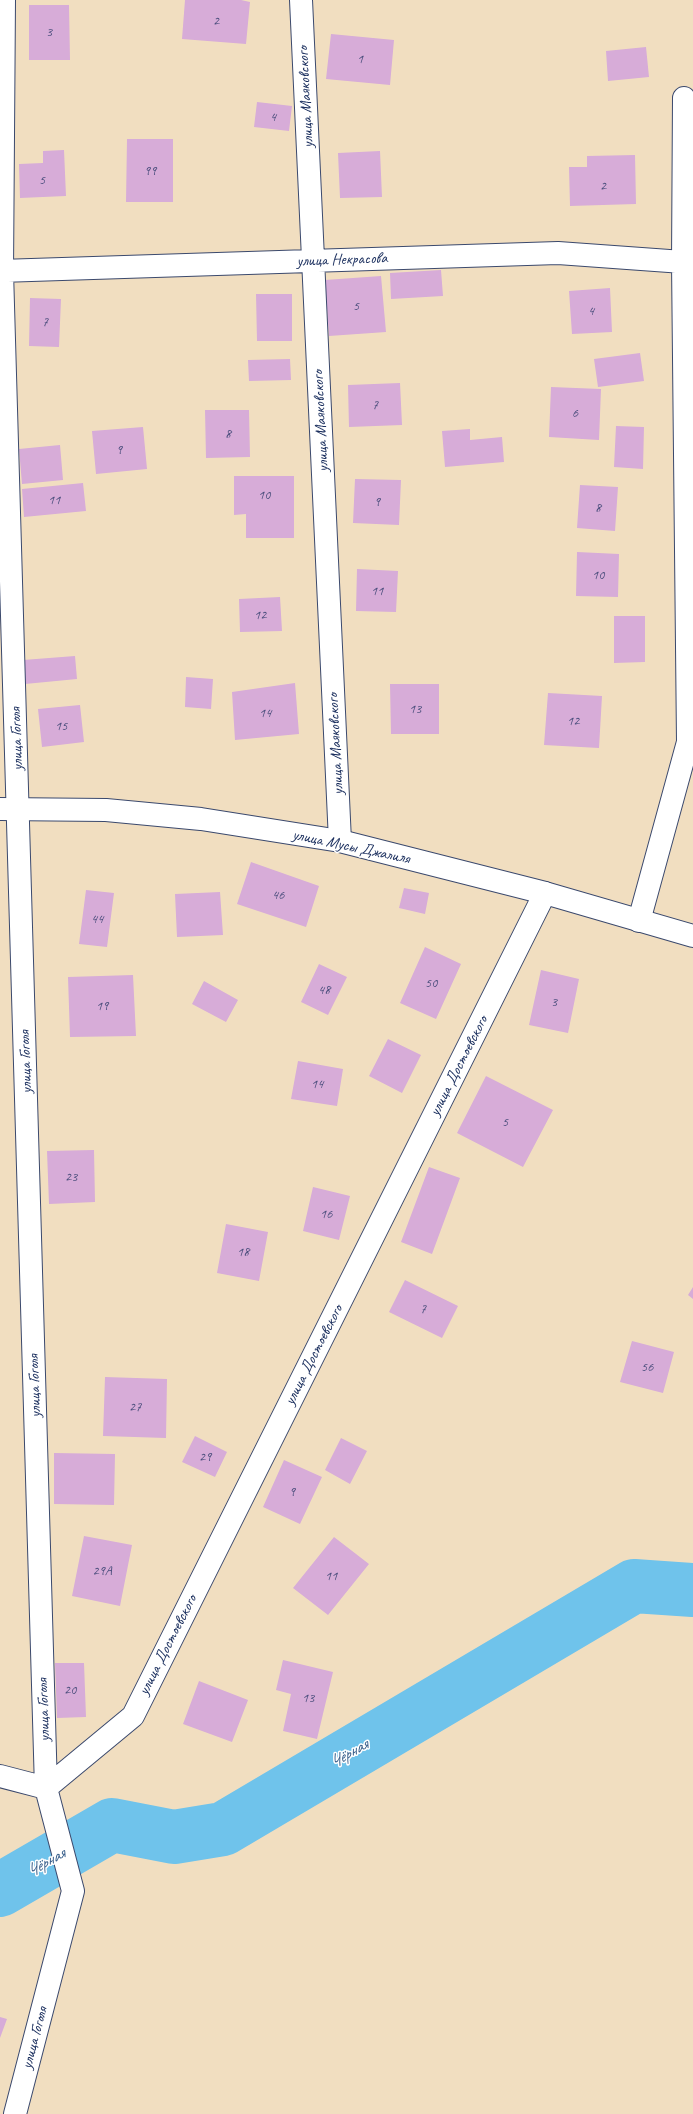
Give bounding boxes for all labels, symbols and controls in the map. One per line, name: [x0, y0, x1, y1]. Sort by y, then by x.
house number: 2: [213, 13, 219, 29]
house number: 3: [46, 24, 52, 40]
street label: улица Маяковского: [294, 46, 318, 148]
house number: 1: [357, 51, 363, 67]
house number: 4: [270, 109, 276, 125]
house number: 99: [144, 163, 156, 179]
house number: 5: [39, 172, 45, 188]
house number: 2: [600, 178, 606, 194]
street label: улица Некрасова: [296, 249, 388, 271]
house number: 5: [353, 298, 359, 314]
house number: 4: [588, 303, 594, 319]
house number: 7: [42, 314, 48, 330]
street label: улица Маяковского: [309, 370, 333, 472]
house number: 7: [372, 397, 378, 413]
house number: 6: [572, 405, 578, 421]
house number: 8: [225, 426, 231, 442]
house number: 9: [116, 442, 122, 458]
house number: 10: [258, 487, 270, 503]
house number: 11: [48, 492, 60, 508]
house number: 9: [374, 494, 380, 510]
house number: 8: [595, 500, 601, 516]
house number: 10: [592, 567, 604, 583]
house number: 11: [371, 583, 383, 599]
house number: 12: [254, 607, 266, 623]
street label: улица Маяковского: [324, 693, 348, 795]
house number: 13: [409, 701, 421, 717]
house number: 14: [259, 705, 271, 721]
street label: улица Гоголя: [6, 707, 28, 771]
house number: 12: [567, 713, 579, 729]
house number: 15: [55, 718, 67, 734]
street label: улица Мусы Джалиля: [291, 825, 411, 869]
house number: 46: [272, 887, 284, 903]
house number: 44: [91, 911, 103, 927]
house number: 50: [425, 975, 437, 991]
house number: 48: [318, 982, 330, 998]
house number: 3: [551, 994, 557, 1010]
house number: 19: [96, 998, 108, 1014]
street label: улица Достоевского: [425, 1013, 493, 1119]
street label: улица Гоголя: [15, 1030, 37, 1094]
house number: 14: [311, 1076, 323, 1092]
house number: 5: [502, 1114, 508, 1130]
house number: 23: [65, 1169, 77, 1185]
house number: 16: [320, 1206, 332, 1222]
house number: 18: [237, 1244, 249, 1260]
house number: 7: [420, 1301, 426, 1317]
street label: улица Достоевского: [280, 1302, 348, 1408]
street label: улица Гоголя: [24, 1354, 46, 1418]
house number: 56: [641, 1359, 653, 1375]
house number: 27: [129, 1399, 141, 1415]
house number: 29: [199, 1449, 211, 1465]
house number: 9: [289, 1484, 295, 1500]
house number: 29А: [92, 1563, 112, 1579]
house number: 11: [325, 1568, 337, 1584]
street label: улица Достоевского: [134, 1592, 202, 1698]
street label: улица Гоголя: [33, 1678, 55, 1742]
house number: 20: [64, 1682, 76, 1698]
house number: 13: [302, 1690, 314, 1706]
water label: Чёрная: [326, 1735, 372, 1773]
water label: Чёрная: [23, 1844, 69, 1882]
street label: улица Гоголя: [18, 2005, 52, 2071]

